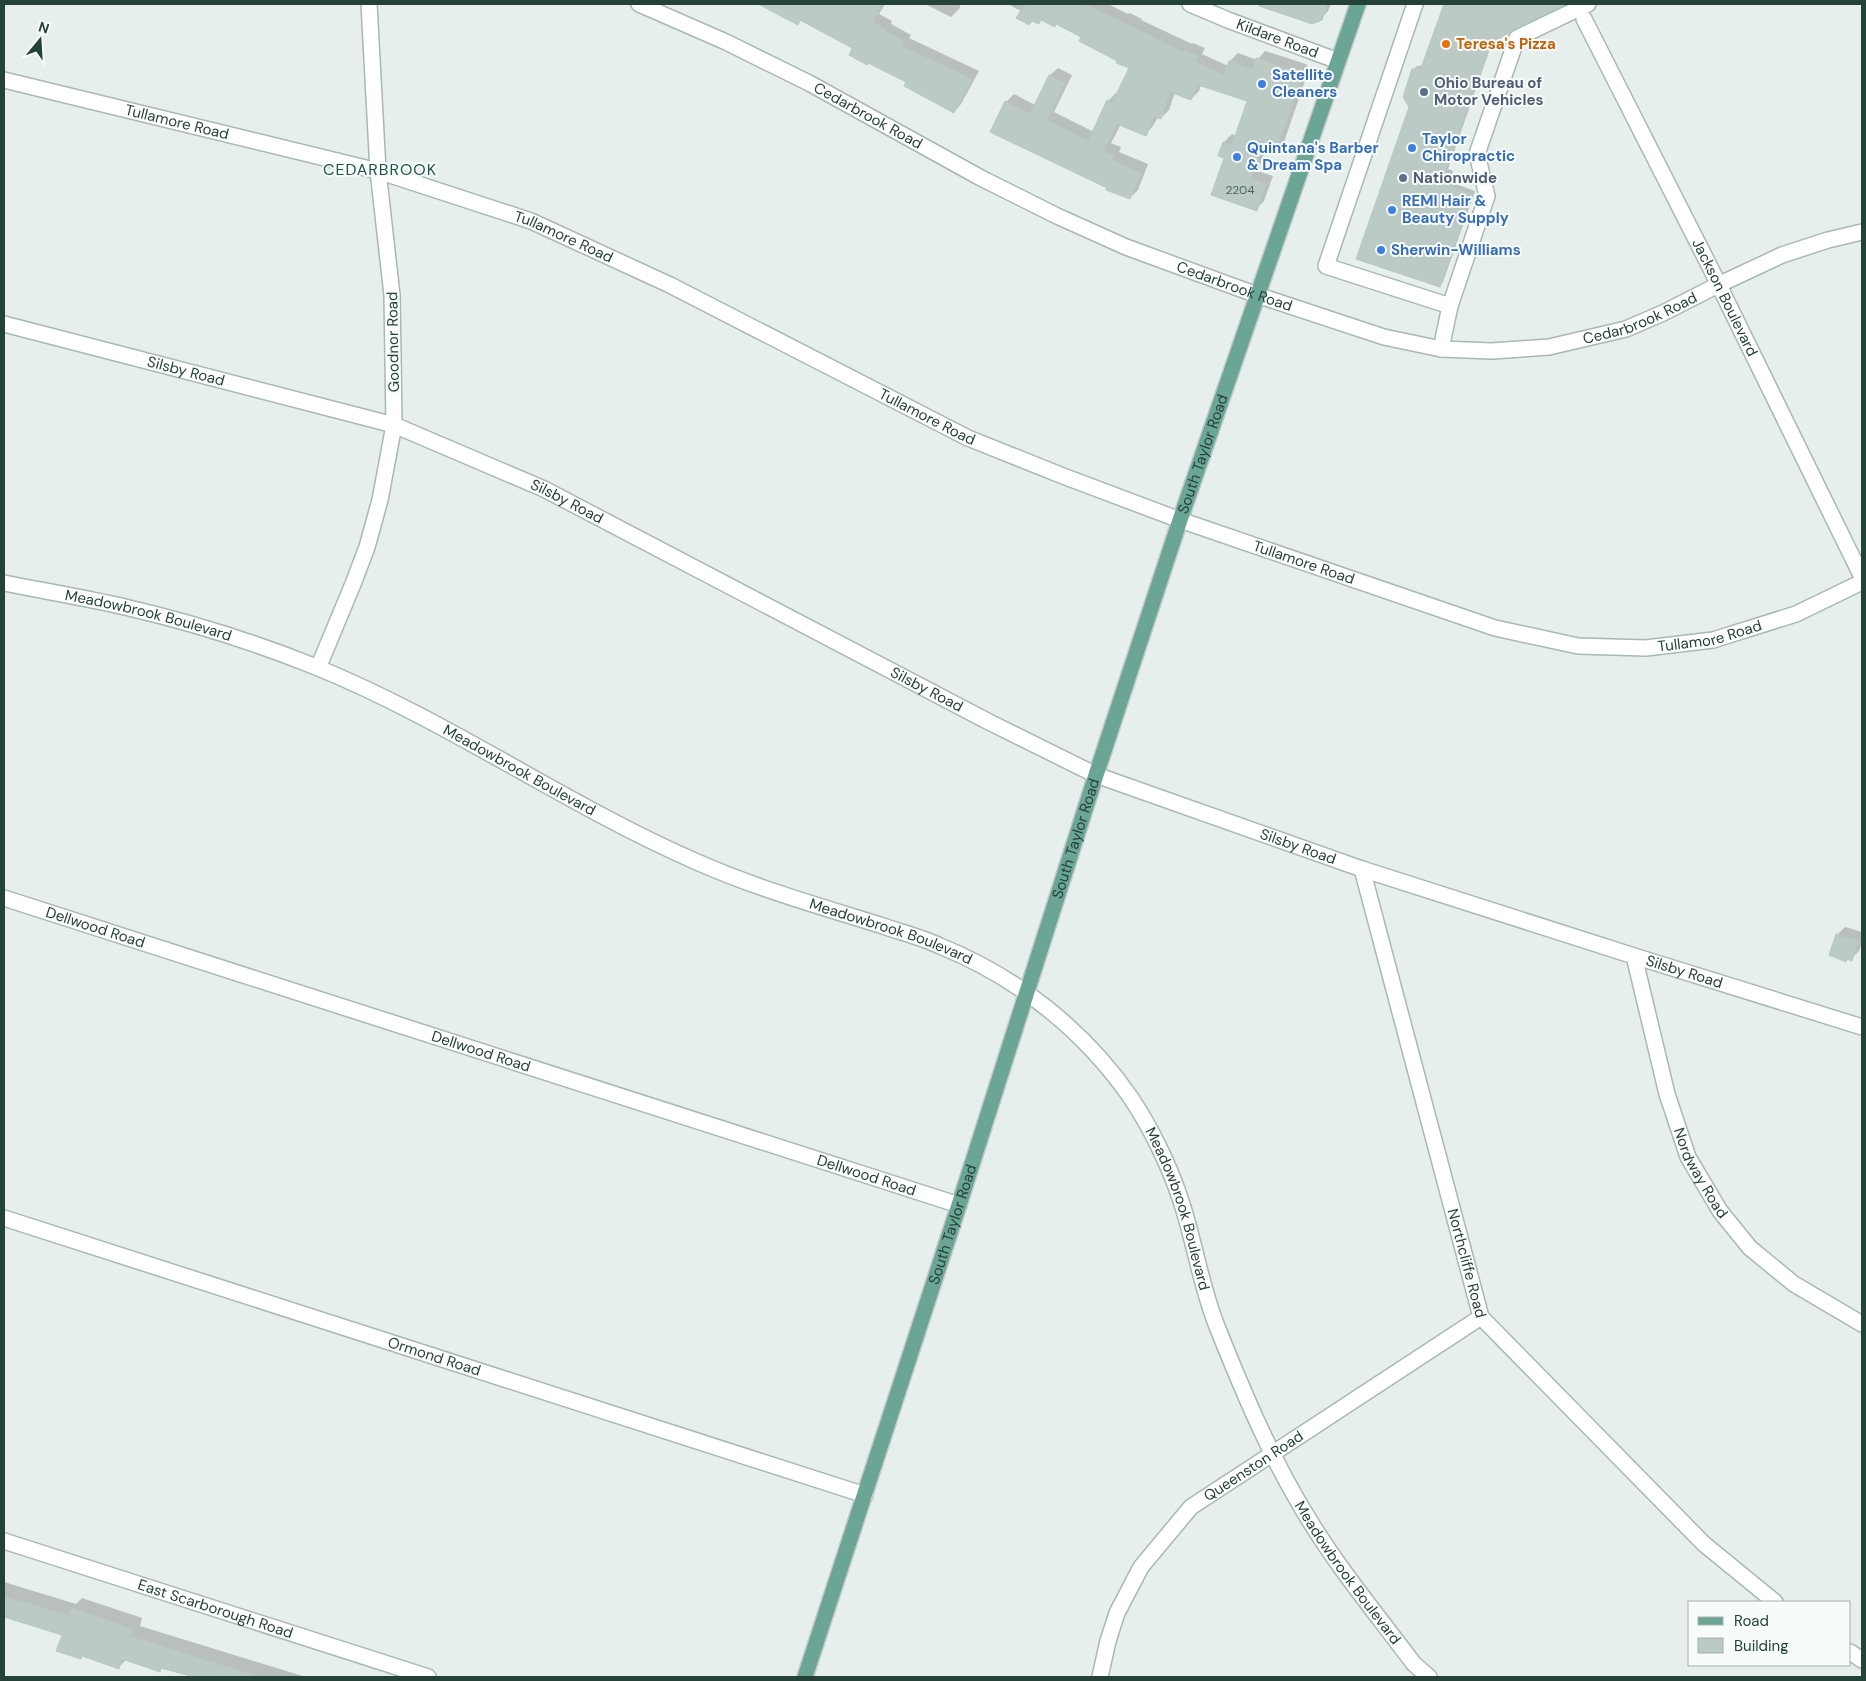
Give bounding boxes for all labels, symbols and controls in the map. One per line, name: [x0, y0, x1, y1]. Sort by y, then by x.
street label: Kildare Road: [1234, 14, 1321, 63]
north arrow: [15, 15, 65, 65]
text: N: [36, 17, 52, 38]
place label: Teresa's Pizza: [1456, 34, 1556, 54]
marker: Teresa's Pizza: [1440, 38, 1452, 50]
place label: Satellite Cleaners: [1272, 65, 1337, 102]
place label: Ohio Bureau of Motor Vehicles: [1434, 73, 1543, 110]
street label: Cedarbrook Road: [810, 78, 926, 154]
marker: Satellite Cleaners: [1256, 78, 1268, 90]
marker: Ohio Bureau of Motor Vehicles: [1418, 86, 1430, 98]
street label: Tullamore Road: [123, 100, 231, 144]
place label: Taylor Chiropractic: [1422, 129, 1515, 166]
place label: Quintana's Barber & Dream Spa: [1247, 138, 1379, 175]
marker: Taylor Chiropractic: [1406, 142, 1418, 154]
marker: Quintana's Barber & Dream Spa: [1231, 151, 1243, 163]
district label: CEDARBROOK: [323, 159, 437, 180]
place label: Nationwide: [1413, 168, 1497, 188]
marker: Nationwide: [1397, 172, 1409, 184]
house number: 2204: [1225, 182, 1255, 198]
place label: REMI Hair & Beauty Supply: [1402, 191, 1509, 228]
marker: REMI Hair & Beauty Supply: [1386, 204, 1398, 216]
street label: Tullamore Road: [512, 206, 616, 267]
street label: Jackson Boulevard: [1687, 235, 1762, 360]
place label: Sherwin-Williams: [1391, 240, 1521, 260]
marker: Sherwin-Williams: [1375, 244, 1387, 256]
street label: Cedarbrook Road: [1174, 256, 1295, 316]
street label: Cedarbrook Road: [1581, 287, 1701, 349]
street label: Goodnor Road: [382, 292, 404, 392]
street label: Silsby Road: [145, 352, 227, 391]
street label: Tullamore Road: [875, 384, 978, 450]
street label: South Taylor Road: [1173, 392, 1233, 516]
street label: Silsby Road: [528, 474, 607, 528]
street label: Tullamore Road: [1250, 536, 1357, 589]
street label: Meadowbrook Boulevard: [63, 585, 234, 646]
street label: Tullamore Road: [1656, 615, 1764, 657]
street label: Silsby Road: [887, 662, 967, 717]
street label: Meadowbrook Boulevard: [440, 720, 599, 820]
street label: South Taylor Road: [1047, 776, 1104, 901]
street label: Silsby Road: [1257, 824, 1339, 869]
street label: Meadowbrook Boulevard: [807, 894, 976, 969]
street label: Dellwood Road: [43, 902, 147, 953]
street label: Silsby Road: [1643, 950, 1725, 993]
street label: Dellwood Road: [429, 1026, 533, 1077]
street label: Meadowbrook Boulevard: [1140, 1124, 1214, 1293]
street label: Nordway Road: [1669, 1125, 1732, 1223]
street label: Dellwood Road: [814, 1150, 919, 1201]
street label: South Taylor Road: [924, 1162, 981, 1287]
street label: Northcliffe Road: [1443, 1206, 1491, 1320]
street label: Ormond Road: [385, 1332, 483, 1381]
street label: Queenston Road: [1200, 1426, 1307, 1506]
street label: Meadowbrook Boulevard: [1290, 1497, 1405, 1648]
street label: East Scarborough Road: [135, 1575, 295, 1643]
legend: [1688, 1601, 1851, 1666]
text: Road: [1734, 1611, 1769, 1631]
text: Building: [1734, 1636, 1789, 1656]

